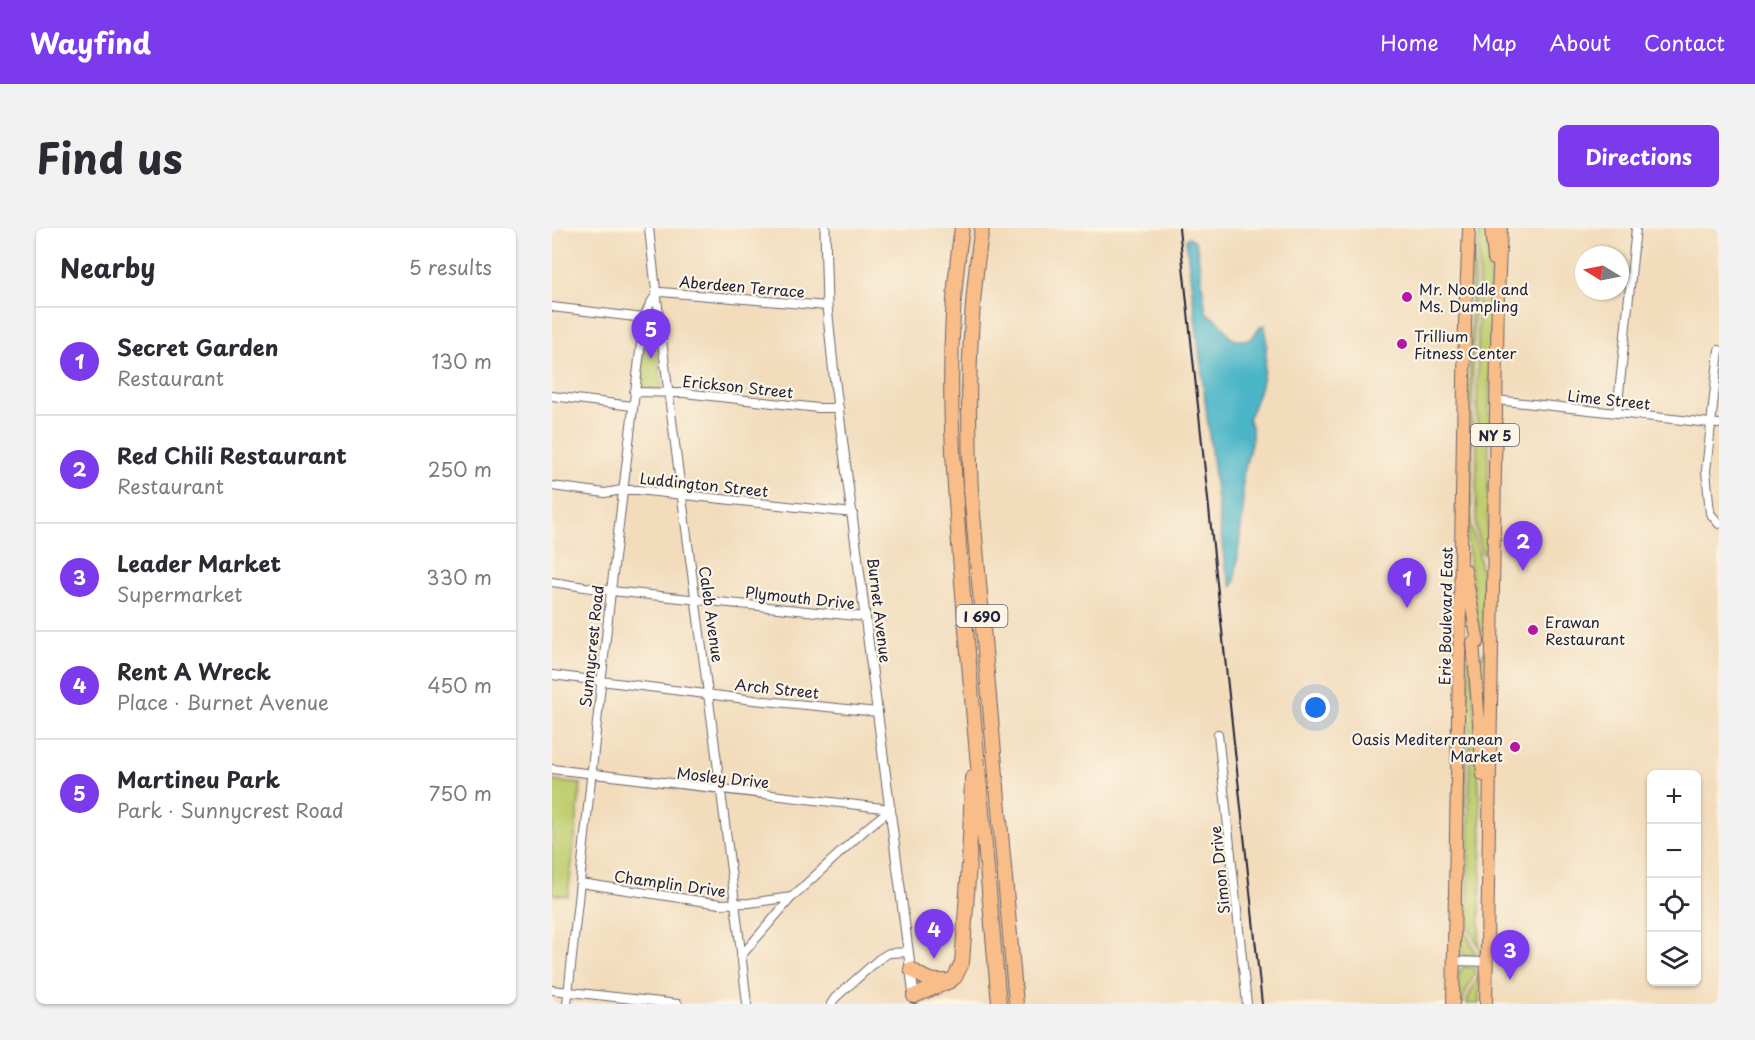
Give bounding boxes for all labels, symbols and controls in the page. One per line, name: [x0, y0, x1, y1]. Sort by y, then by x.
text: Wayfind: [30, 21, 151, 64]
text: Home: [1380, 26, 1439, 58]
text: Map: [1472, 26, 1517, 58]
text: About: [1550, 26, 1611, 58]
text: Contact: [1644, 26, 1725, 58]
text: Find us: [36, 125, 183, 188]
button: Directions: [1558, 125, 1719, 187]
north arrow: [1575, 246, 1629, 300]
text: Nearby: [60, 248, 155, 287]
text: 5 results: [409, 252, 492, 282]
street label: Aberdeen Terrace: [678, 269, 806, 303]
place label: Mr. Noodle and Ms. Dumpling: [1419, 277, 1528, 317]
marker: Mr. Noodle and Ms. Dumpling: [1400, 290, 1414, 304]
pin: 5: [632, 310, 670, 359]
place label: Trillium Fitness Center: [1414, 324, 1517, 364]
text: Secret Garden: [117, 330, 278, 363]
marker: Trillium Fitness Center: [1395, 337, 1409, 351]
text: 1: [75, 346, 84, 376]
text: 130 m: [432, 346, 492, 376]
text: Restaurant: [117, 363, 224, 393]
street label: Erickson Street: [682, 369, 794, 403]
street label: Lime Street: [1566, 383, 1652, 415]
road number: NY 5: [1471, 424, 1519, 446]
text: Red Chili Restaurant: [117, 438, 347, 471]
text: 2: [72, 454, 87, 484]
text: 250 m: [428, 454, 492, 484]
street label: Luddington Street: [639, 466, 769, 502]
text: Restaurant: [117, 471, 224, 501]
pin: 2: [1504, 522, 1542, 571]
text: Leader Market: [117, 546, 281, 579]
street label: Erie Boulevard East: [1432, 547, 1458, 685]
street label: Burnet Avenue: [862, 556, 898, 664]
pin: 1: [1388, 558, 1426, 608]
text: 3: [73, 562, 86, 592]
text: 330 m: [426, 562, 492, 592]
street label: Caleb Avenue: [694, 565, 730, 663]
text: Supermarket: [117, 579, 243, 609]
street label: Plymouth Drive: [744, 580, 856, 614]
street label: Sunnycrest Road: [573, 584, 609, 708]
road number: I 690: [956, 605, 1008, 627]
place label: Erawan Restaurant: [1545, 610, 1625, 650]
marker: Erawan Restaurant: [1526, 623, 1540, 637]
text: Rent A Wreck: [117, 654, 271, 687]
text: 4: [73, 670, 86, 700]
text: 450 m: [427, 670, 492, 700]
street label: Arch Street: [734, 672, 820, 704]
text: Place · Burnet Avenue: [117, 687, 329, 717]
your location: [1301, 693, 1330, 722]
place label: Oasis Mediterranean Market: [1351, 727, 1503, 767]
marker: Oasis Mediterranean Market: [1508, 740, 1522, 754]
street label: Mosley Drive: [676, 761, 770, 793]
text: Martineu Park: [117, 762, 280, 795]
map controls: [1647, 770, 1701, 986]
button: +: [1647, 770, 1701, 824]
text: 5: [73, 778, 86, 808]
text: 750 m: [429, 778, 492, 808]
text: Park · Sunnycrest Road: [117, 795, 344, 825]
button: −: [1647, 824, 1701, 878]
street label: Simon Drive: [1203, 825, 1235, 915]
street label: Champlin Drive: [613, 864, 727, 902]
button: locate: [1647, 878, 1701, 932]
pin: 4: [914, 910, 953, 959]
pin: 3: [1490, 930, 1530, 980]
button: layers: [1647, 932, 1701, 986]

